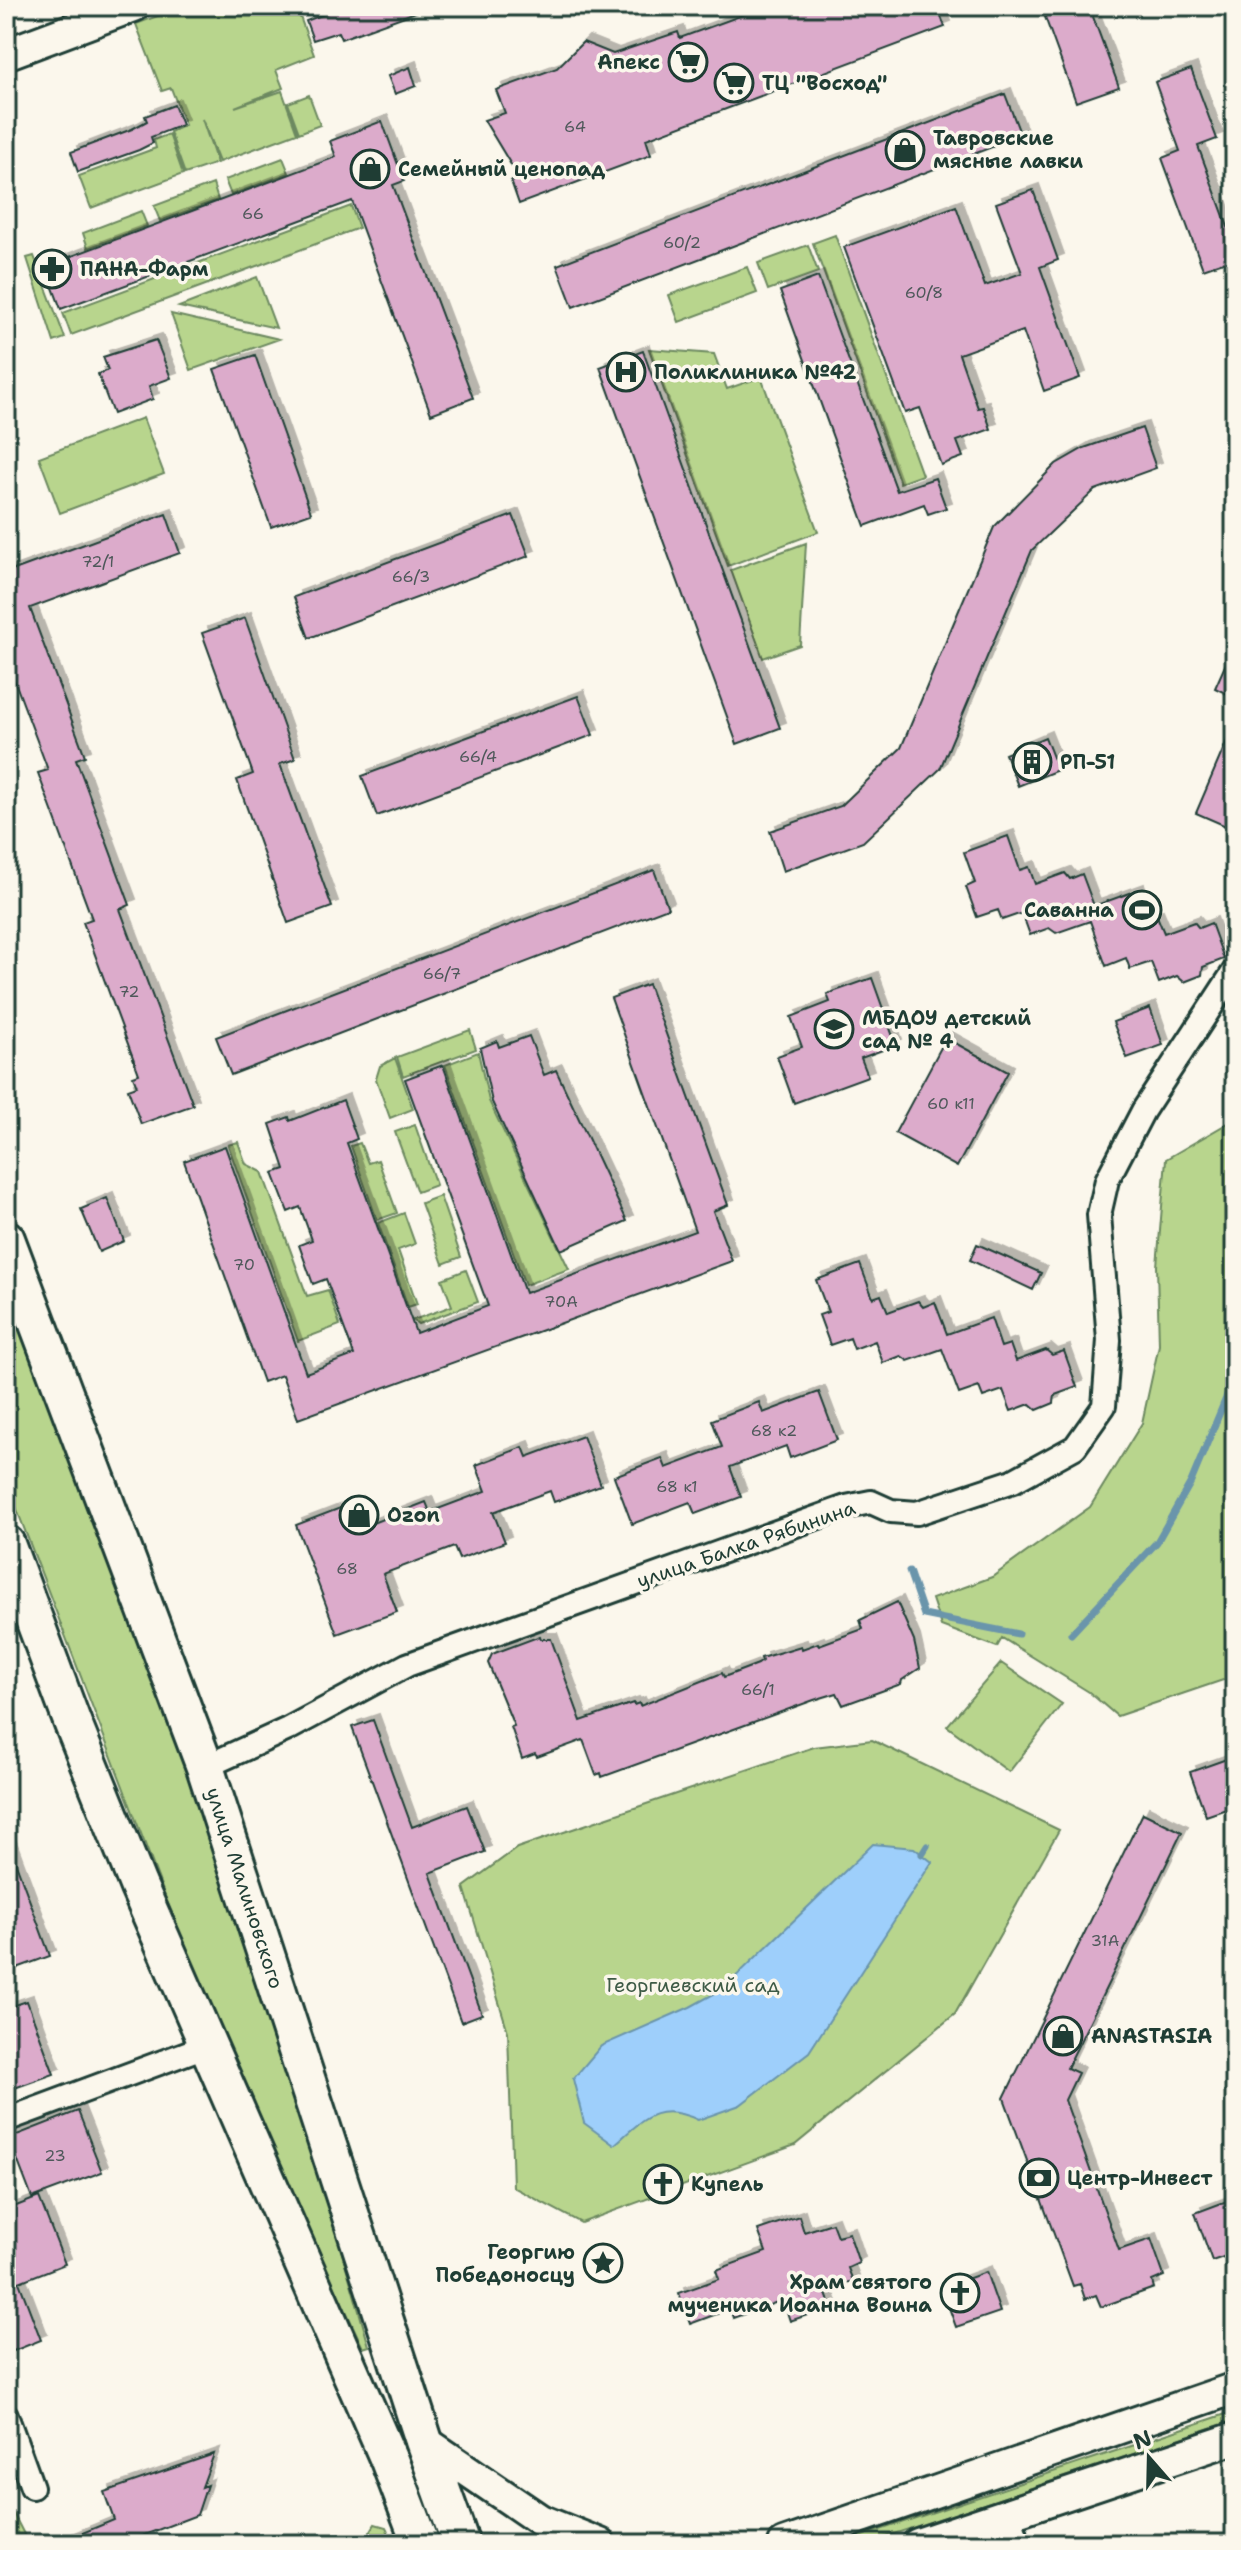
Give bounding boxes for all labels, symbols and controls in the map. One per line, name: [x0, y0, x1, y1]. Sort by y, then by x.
supermarket icon: Апекс: [667, 41, 709, 83]
place label: Апекс: [597, 49, 660, 75]
supermarket icon: ТЦ "Восход": [713, 62, 755, 104]
place label: ТЦ "Восход": [762, 70, 887, 96]
house number: 64: [564, 116, 586, 137]
place label: Тавровские мясные лавки: [933, 125, 1083, 174]
shop icon: Тавровские мясные лавки: [884, 129, 926, 171]
shop icon: Семейный ценопад: [349, 148, 391, 190]
place label: Семейный ценопад: [398, 156, 605, 182]
house number: 66: [242, 203, 264, 224]
house number: 60/2: [663, 232, 701, 253]
pharmacy icon: ПАНА-Фарм: [31, 248, 73, 290]
place label: ПАНА-Фарм: [80, 256, 209, 282]
house number: 60/8: [905, 282, 943, 303]
hospital icon: Поликлиника №42: [605, 351, 647, 393]
place label: Поликлиника №42: [654, 359, 857, 385]
house number: 72/1: [81, 551, 115, 572]
house number: 66/3: [392, 566, 430, 587]
building icon: РП-51: [1011, 741, 1053, 783]
house number: 66/4: [459, 746, 497, 767]
place label: РП-51: [1060, 749, 1115, 775]
sports icon: Саванна: [1121, 889, 1163, 931]
place label: Саванна: [1024, 897, 1114, 923]
house number: 66/7: [423, 963, 461, 984]
house number: 72: [118, 981, 140, 1002]
place label: МБДОУ детский сад № 4: [862, 1005, 1031, 1054]
school or university icon: МБДОУ детский сад № 4: [813, 1008, 855, 1050]
house number: 60 к11: [927, 1093, 975, 1114]
house number: 70: [233, 1254, 255, 1275]
house number: 70А: [544, 1291, 578, 1312]
house number: 68 к2: [751, 1420, 797, 1441]
house number: 68 к1: [656, 1476, 698, 1497]
shop icon: Ozon: [338, 1494, 380, 1536]
street label: улица Балка Рябинина: [633, 1494, 859, 1594]
place label: Ozon: [387, 1502, 440, 1528]
house number: 68: [336, 1558, 358, 1579]
house number: 66/1: [741, 1679, 775, 1700]
street label: улица Малиновского: [200, 1784, 290, 1992]
house number: 31А: [1091, 1930, 1119, 1951]
park label: Георгиевский сад: [606, 1972, 780, 1998]
shop icon: ANASTASIA: [1042, 2015, 1084, 2057]
place label: ANASTASIA: [1091, 2023, 1212, 2049]
house number: 23: [44, 2145, 66, 2166]
bank icon: Центр-Инвест: [1018, 2157, 1060, 2199]
church icon: Купель: [642, 2163, 684, 2205]
place label: Центр-Инвест: [1067, 2165, 1212, 2191]
place label: Купель: [691, 2171, 764, 2197]
place label: Георгию Победоносцу: [435, 2239, 575, 2288]
place icon: Георгию Победоносцу: [582, 2242, 624, 2284]
place label: Храм святого мученика Иоанна Воина: [667, 2269, 932, 2318]
church icon: Храм святого мученика Иоанна Воина: [939, 2272, 981, 2314]
north arrow: [1109, 2418, 1189, 2498]
text: N: [1129, 2423, 1155, 2456]

